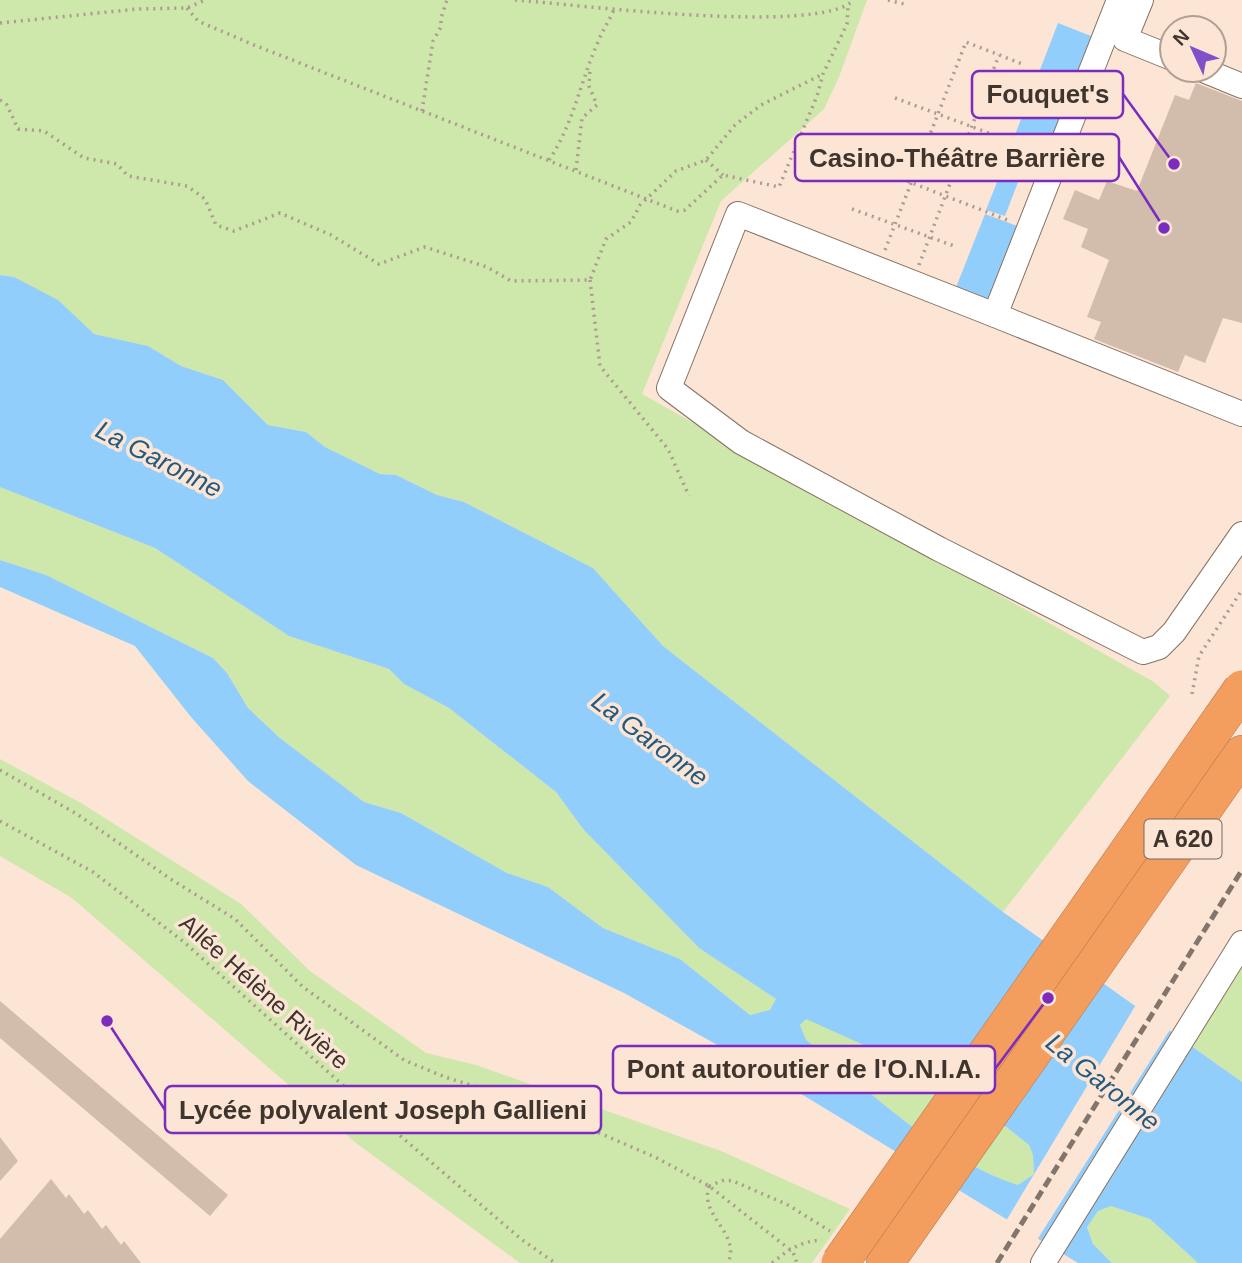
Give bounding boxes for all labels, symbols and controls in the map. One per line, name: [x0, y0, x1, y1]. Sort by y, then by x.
north arrow: [1158, 14, 1228, 84]
text: N: [1169, 25, 1193, 50]
callout: Fouquet's: [972, 71, 1123, 118]
text: Fouquet's: [986, 79, 1110, 109]
callout: Casino-Théâtre Barrière: [795, 134, 1119, 181]
text: Casino-Théâtre Barrière: [809, 143, 1105, 173]
water label: La Garonne: [91, 414, 227, 504]
water label: La Garonne: [586, 686, 714, 792]
road number: A 620: [1144, 820, 1222, 859]
street label: Allée Hélène Rivière: [175, 909, 354, 1074]
water label: La Garonne: [1040, 1027, 1166, 1137]
callout: Pont autoroutier de l'O.N.I.A.: [613, 1046, 995, 1093]
text: Pont autoroutier de l'O.N.I.A.: [627, 1054, 981, 1084]
callout: Lycée polyvalent Joseph Gallieni: [165, 1086, 601, 1133]
text: Lycée polyvalent Joseph Gallieni: [179, 1095, 587, 1125]

